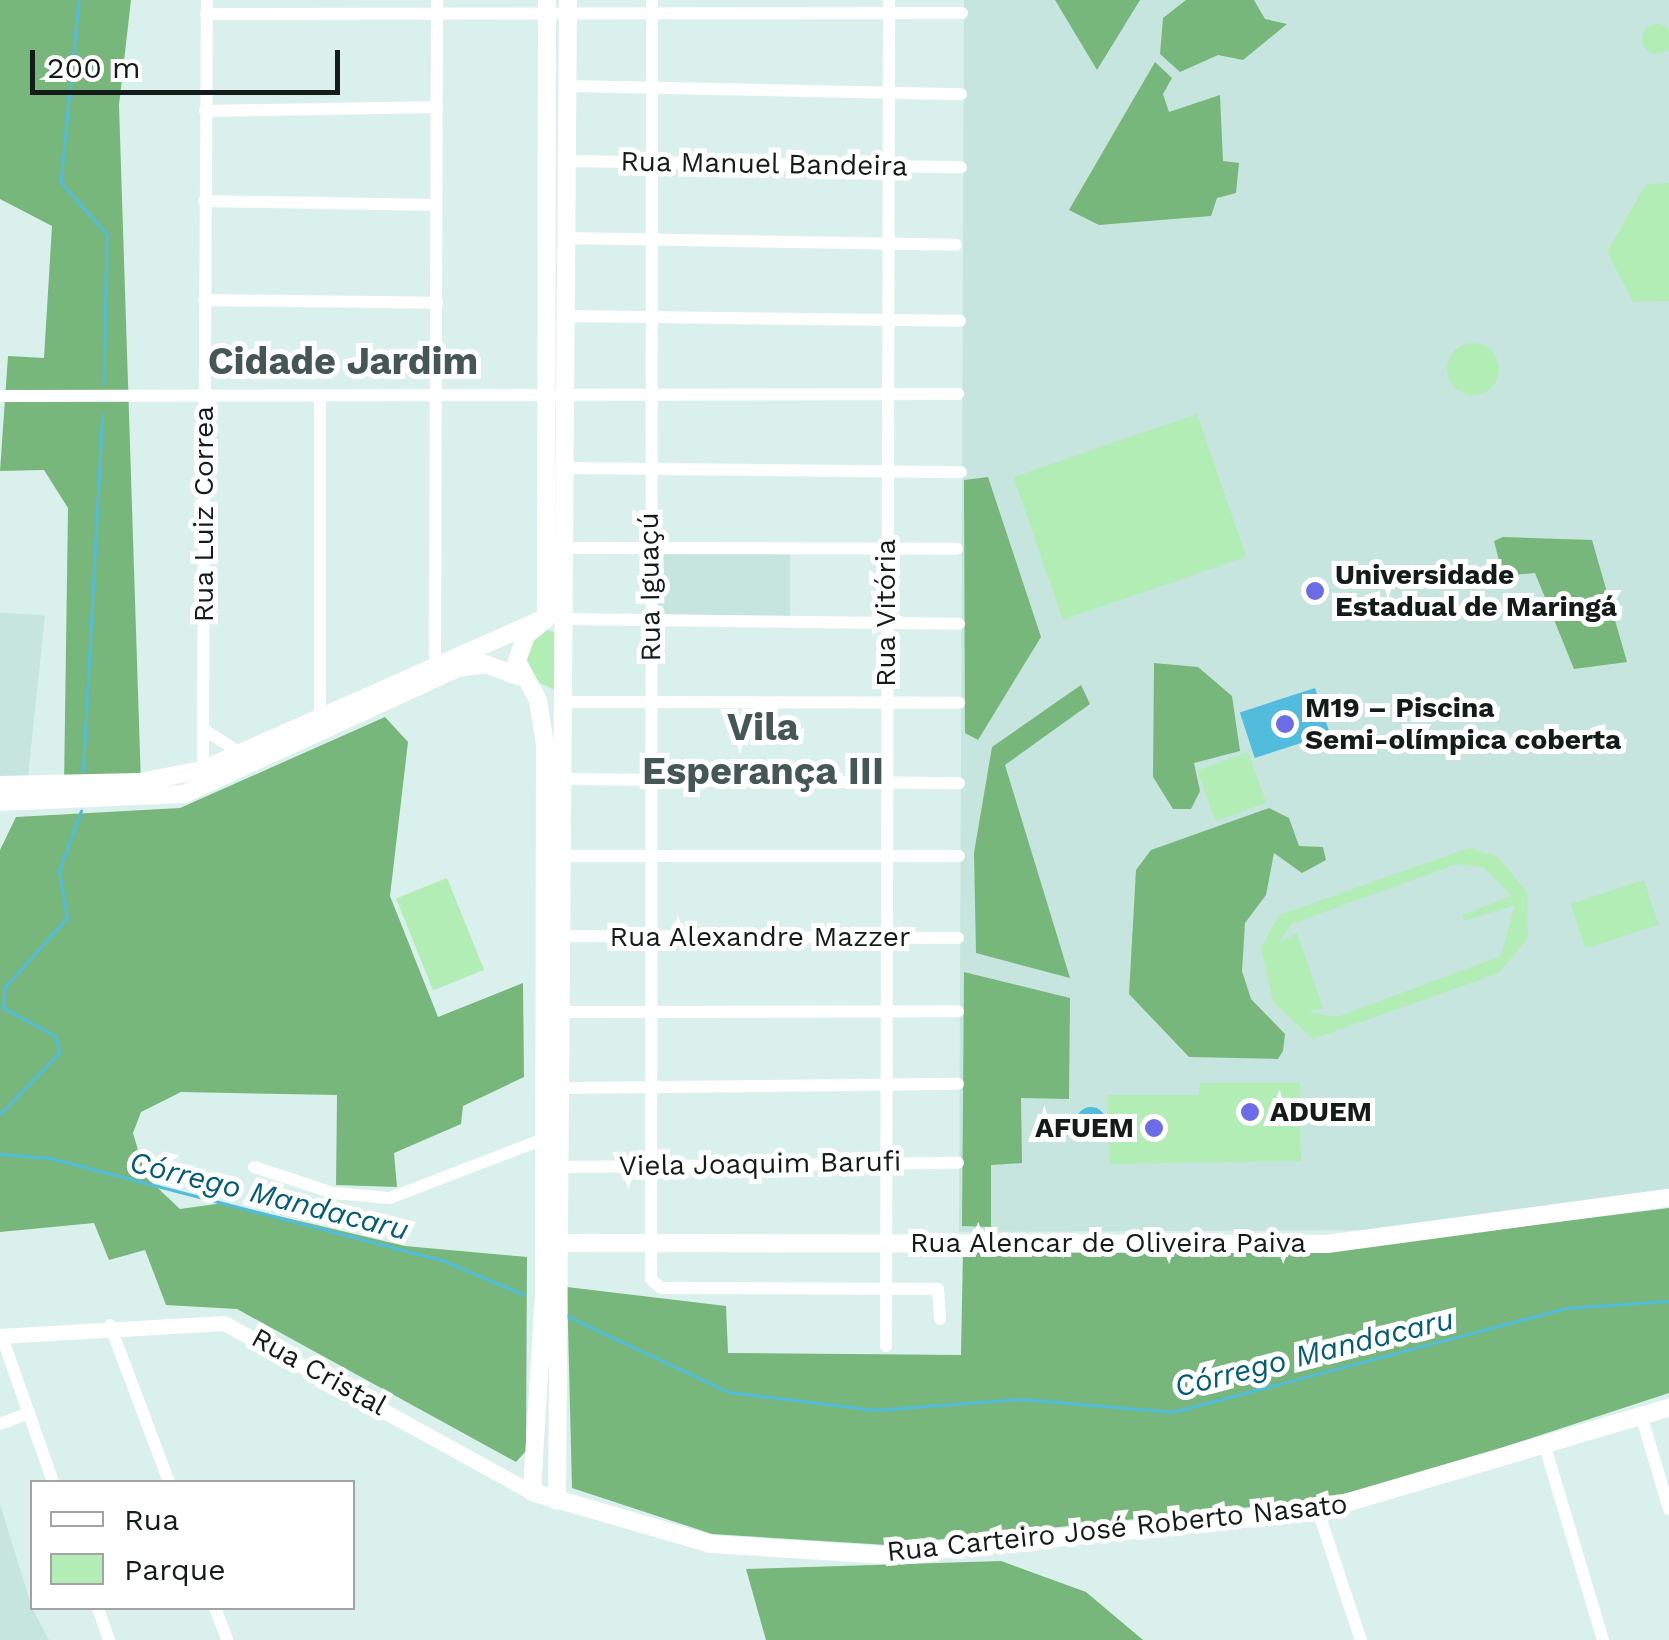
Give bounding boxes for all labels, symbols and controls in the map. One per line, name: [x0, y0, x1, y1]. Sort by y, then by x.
scale bar: [35, 30, 345, 92]
text: 200 m: [47, 50, 141, 85]
street label: Rua Manuel Bandeira: [619, 145, 909, 183]
district label: Cidade Jardim: [207, 339, 479, 385]
street label: Rua Luiz Correa: [187, 405, 221, 623]
street label: Rua Iguaçú: [632, 512, 668, 662]
street label: Rua Vitória: [869, 538, 903, 688]
place label: Universidade Estadual de Maringá: [1335, 558, 1617, 624]
marker: Universidade Estadual de Maringá: [1304, 580, 1326, 602]
place label: M19 – Piscina Semi-olímpica coberta: [1305, 691, 1622, 757]
district label: Vila Esperança III: [642, 705, 884, 794]
marker: M19 – Piscina Semi-olímpica coberta: [1274, 713, 1296, 735]
street label: Rua Alexandre Mazzer: [609, 920, 911, 954]
place label: ADUEM: [1270, 1095, 1372, 1129]
marker: ADUEM: [1239, 1101, 1261, 1123]
place label: AFUEM: [1035, 1111, 1134, 1145]
marker: AFUEM: [1143, 1117, 1165, 1139]
water label: Córrego Mandacaru: [126, 1144, 412, 1248]
street label: Viela Joaquim Barufi: [618, 1145, 902, 1183]
street label: Rua Alencar de Oliveira Paiva: [908, 1226, 1308, 1260]
water label: Córrego Mandacaru: [1171, 1301, 1457, 1405]
street label: Rua Cristal: [245, 1321, 393, 1423]
legend: [30, 1480, 355, 1610]
street label: Rua Carteiro José Roberto Nasato: [884, 1487, 1350, 1569]
text: Rua: [124, 1502, 179, 1537]
text: Parque: [124, 1552, 226, 1587]

